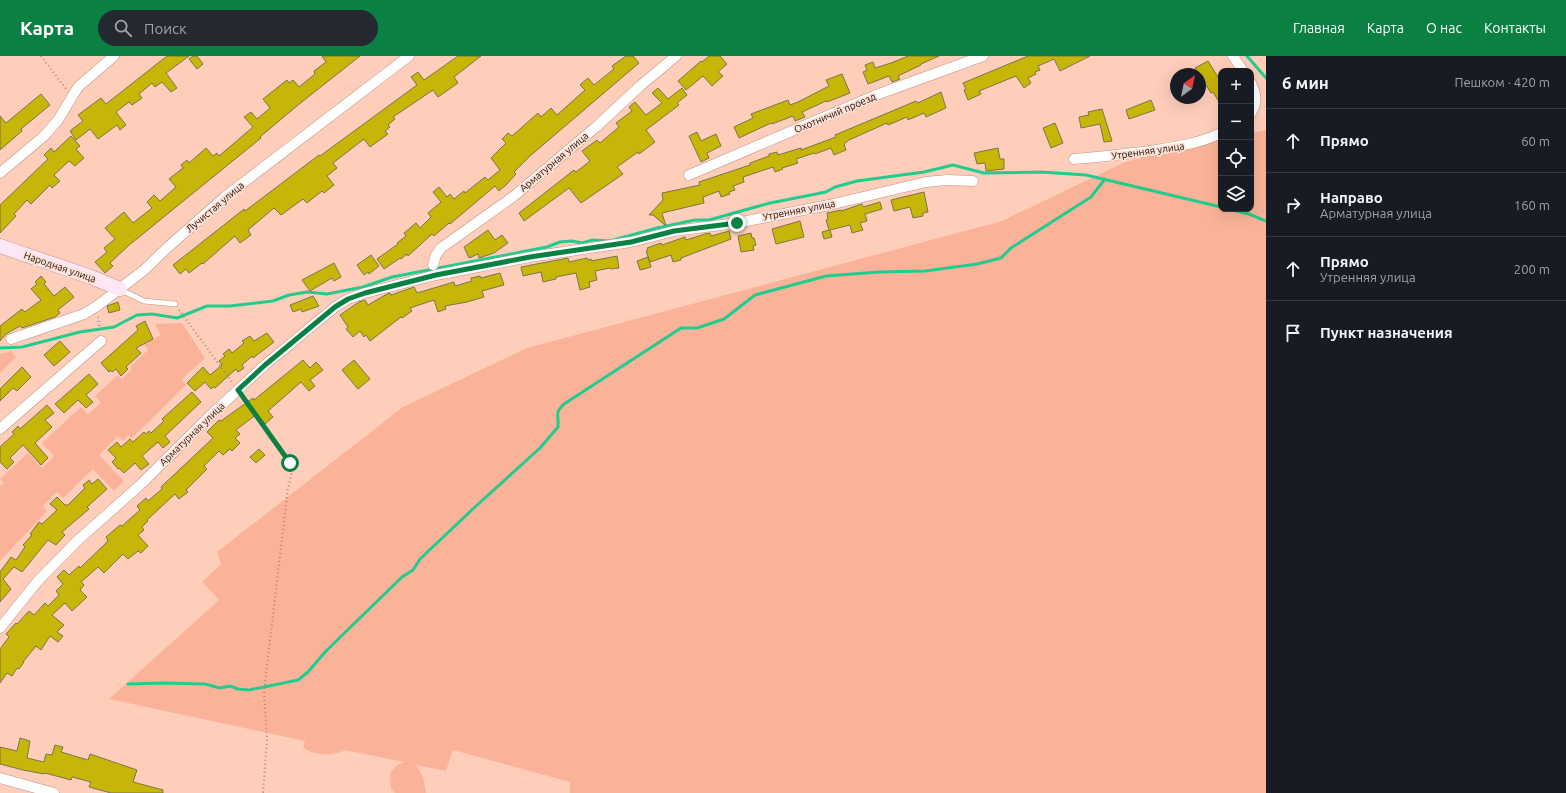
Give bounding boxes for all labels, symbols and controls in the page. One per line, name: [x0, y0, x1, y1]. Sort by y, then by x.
search box: [98, 10, 378, 46]
text: Карта: [20, 17, 74, 39]
icon: search: [112, 17, 134, 39]
text: Поиск: [144, 20, 187, 37]
text: Главная: [1293, 20, 1345, 36]
text: Карта: [1367, 20, 1404, 36]
text: О нас: [1426, 20, 1462, 36]
text: Контакты: [1484, 20, 1546, 36]
north arrow: [1170, 68, 1206, 104]
map controls: [1218, 68, 1254, 212]
button: +: [1218, 68, 1254, 104]
text: 6 мин: [1282, 73, 1329, 92]
text: Пешком · 420 m: [1454, 75, 1550, 89]
street label: Охотничий проезд: [792, 91, 878, 135]
button: −: [1218, 104, 1254, 140]
street label: Арматурная улица: [517, 130, 591, 194]
icon: ahead: [1282, 130, 1304, 152]
text: Прямо: [1320, 132, 1369, 149]
text: 60 m: [1521, 134, 1550, 148]
street label: Утренняя улица: [1111, 140, 1185, 162]
button: locate: [1218, 140, 1254, 176]
button: layers: [1218, 176, 1254, 212]
street label: Лучистая улица: [184, 180, 246, 234]
text: Направо: [1320, 189, 1383, 206]
icon: right: [1282, 194, 1304, 216]
street label: Утренняя улица: [762, 198, 836, 222]
text: 160 m: [1514, 198, 1550, 212]
text: Арматурная улица: [1320, 206, 1432, 220]
route end: [728, 214, 746, 232]
street label: Народная улица: [22, 249, 98, 285]
text: Прямо: [1320, 253, 1369, 270]
icon: ahead: [1282, 258, 1304, 280]
text: 200 m: [1514, 262, 1550, 276]
text: Утренняя улица: [1320, 270, 1416, 284]
icon: arrive: [1282, 322, 1304, 344]
text: Пункт назначения: [1320, 324, 1453, 341]
street label: Арматурная улица: [157, 400, 227, 468]
route start: [281, 454, 299, 472]

